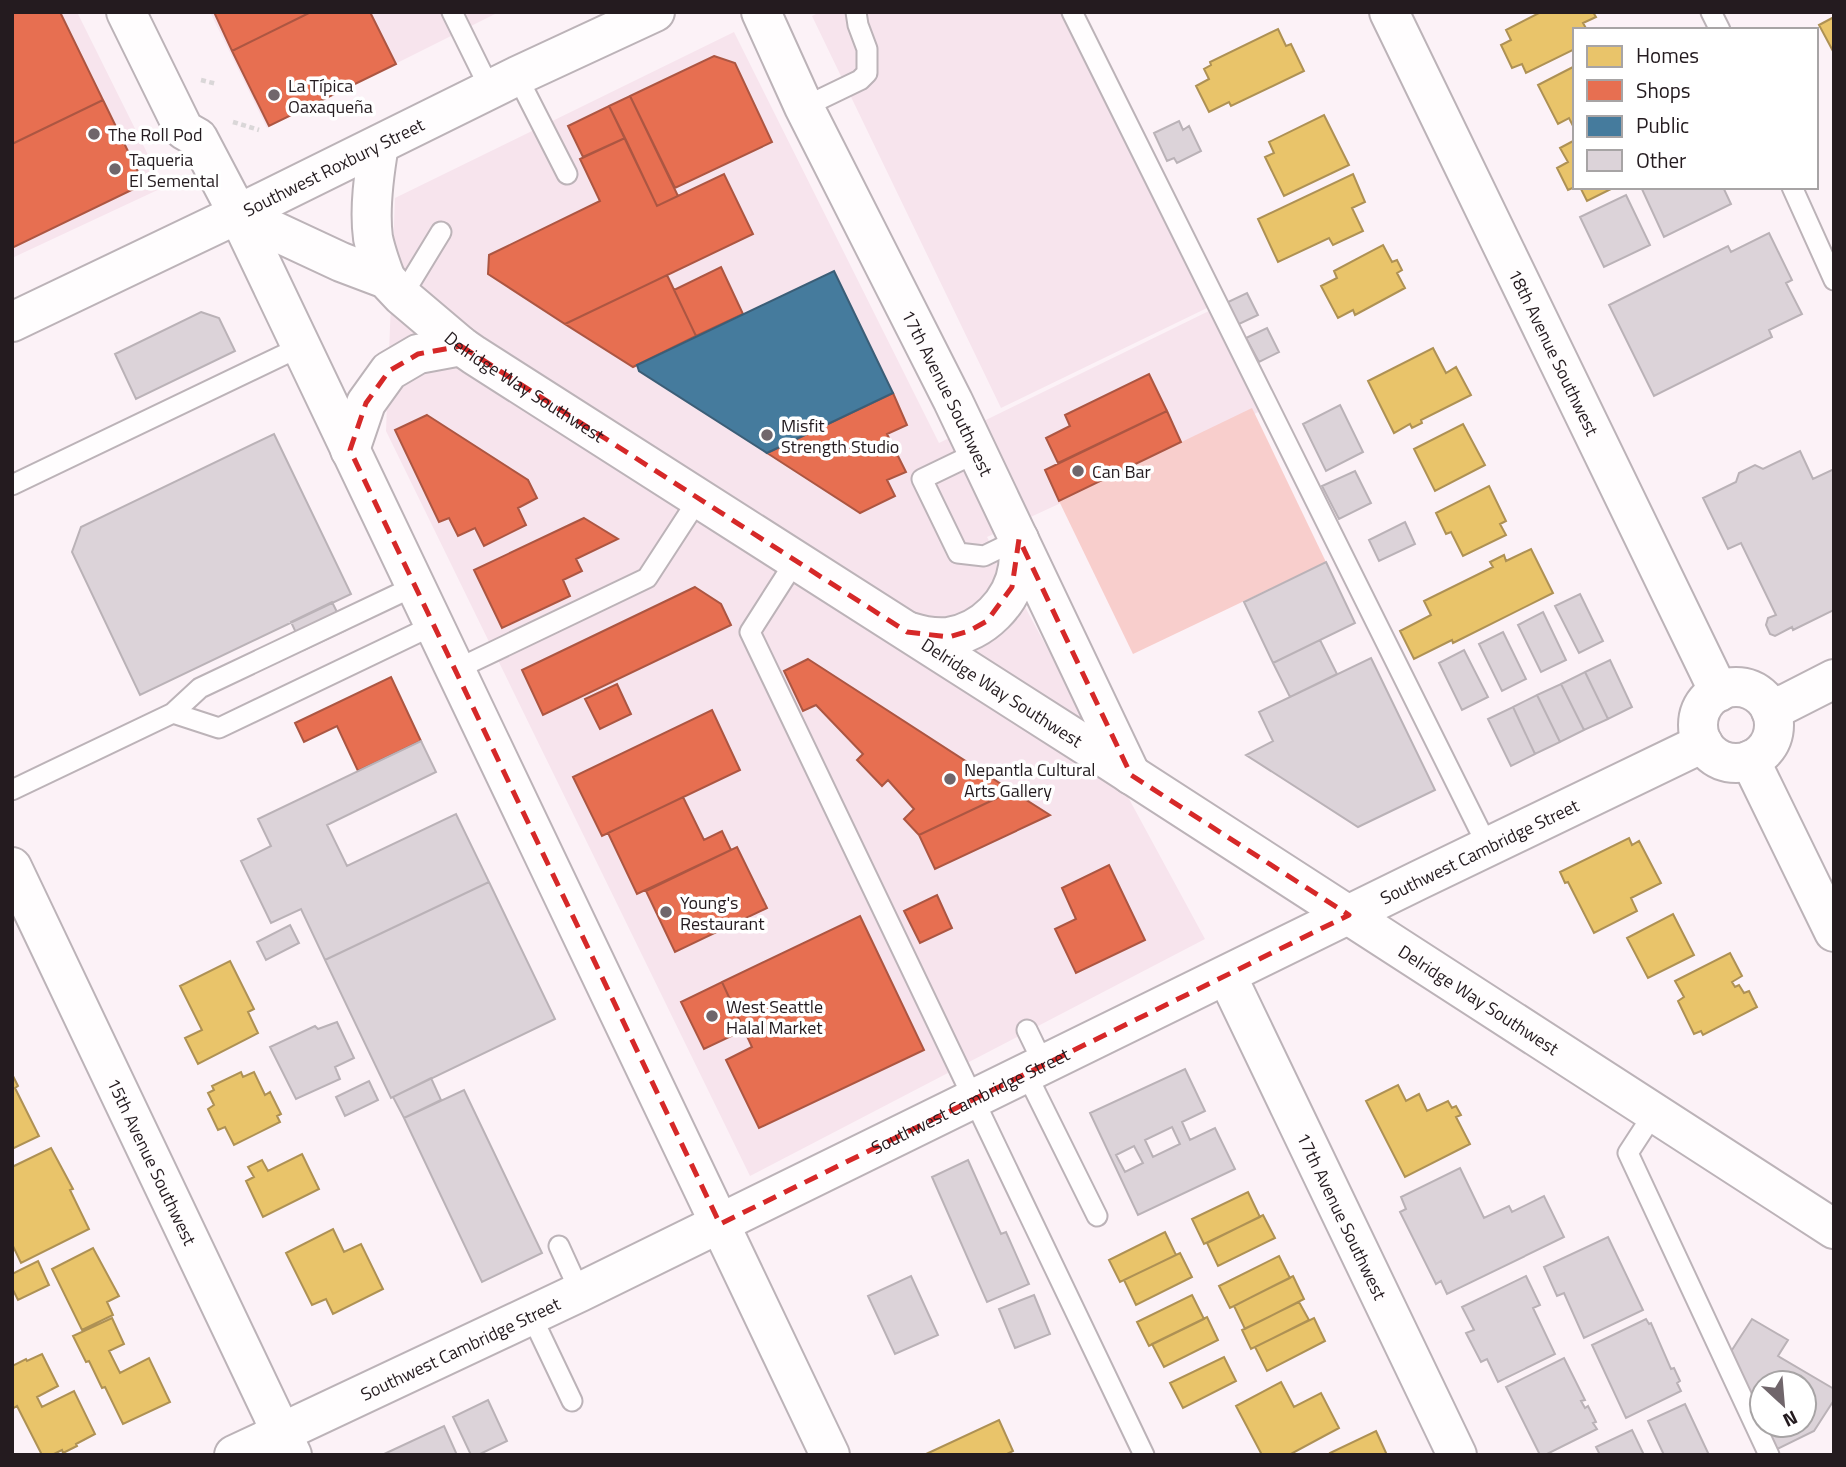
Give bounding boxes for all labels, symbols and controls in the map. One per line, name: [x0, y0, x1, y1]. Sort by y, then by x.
legend: [1573, 28, 1818, 189]
text: Homes: [1636, 39, 1699, 71]
place label: La Típica Oaxaqueña: [288, 72, 373, 120]
text: Shops: [1636, 74, 1691, 106]
marker: La Típica Oaxaqueña: [266, 87, 282, 103]
text: Public: [1636, 109, 1689, 141]
street label: Southwest Roxbury Street: [238, 110, 429, 223]
place label: The Roll Pod: [108, 121, 203, 148]
marker: The Roll Pod: [86, 126, 102, 142]
text: Other: [1636, 144, 1686, 176]
place label: Taqueria El Semental: [129, 146, 219, 194]
marker: Taqueria El Semental: [107, 161, 123, 177]
street label: 18th Avenue Southwest: [1502, 264, 1606, 441]
street label: 17th Avenue Southwest: [895, 305, 1000, 481]
street label: Delridge Way Southwest: [439, 324, 611, 449]
place label: Misfit Strength Studio: [781, 412, 899, 460]
marker: Misfit Strength Studio: [759, 427, 775, 443]
place label: Can Bar: [1092, 458, 1151, 485]
marker: Can Bar: [1070, 463, 1086, 479]
street label: Delridge Way Southwest: [917, 631, 1089, 754]
place label: Nepantla Cultural Arts Gallery: [964, 756, 1095, 804]
marker: Nepantla Cultural Arts Gallery: [942, 771, 958, 787]
street label: Southwest Cambridge Street: [1375, 791, 1584, 911]
place label: Young's Restaurant: [680, 889, 765, 937]
marker: Young's Restaurant: [658, 904, 674, 920]
street label: Delridge Way Southwest: [1393, 937, 1565, 1062]
place label: West Seattle Halal Market: [726, 993, 823, 1041]
marker: West Seattle Halal Market: [704, 1008, 720, 1024]
street label: Southwest Cambridge Street: [866, 1040, 1074, 1161]
street label: 15th Avenue Southwest: [101, 1073, 204, 1250]
street label: 17th Avenue Southwest: [1290, 1128, 1394, 1305]
street label: Southwest Cambridge Street: [356, 1289, 565, 1407]
north arrow: [1748, 1369, 1818, 1439]
text: N: [1778, 1404, 1803, 1436]

